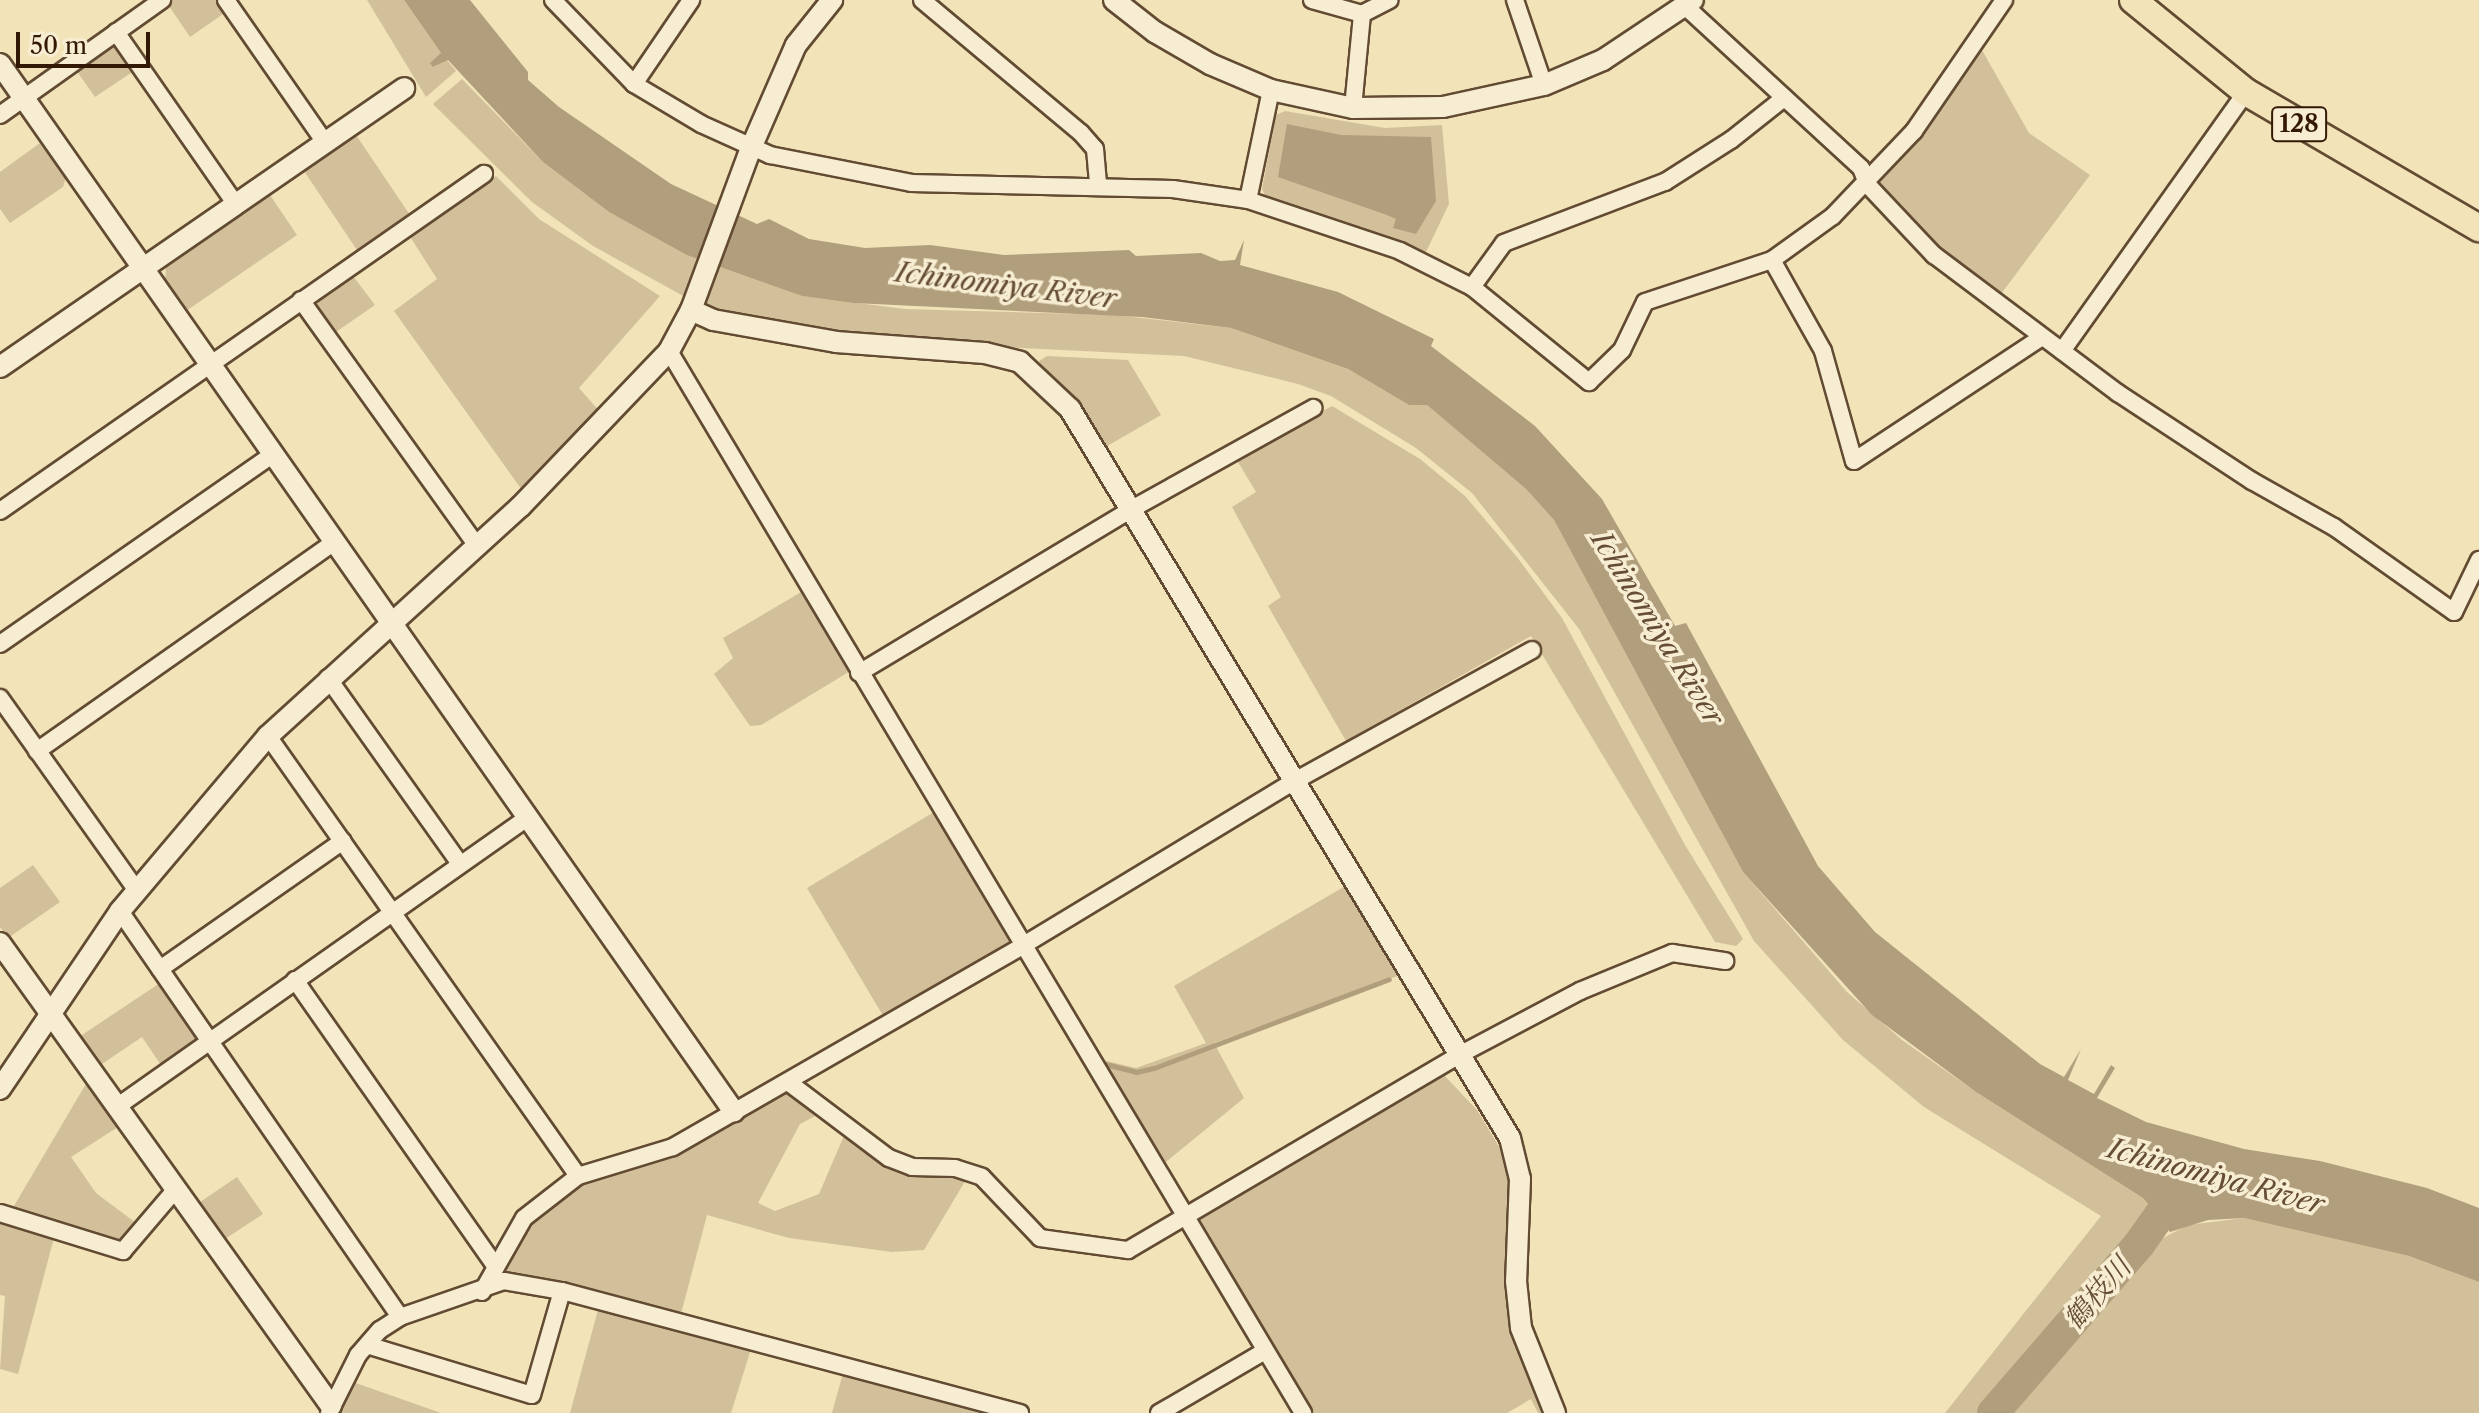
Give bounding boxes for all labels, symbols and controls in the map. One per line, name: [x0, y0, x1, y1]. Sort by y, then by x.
scale bar: [20, 16, 154, 66]
text: 50 m: [30, 31, 87, 60]
road number: 128: [2271, 104, 2327, 144]
water label: Ichinomiya River: [893, 255, 1119, 315]
water label: Ichinomiya River: [1585, 525, 1731, 731]
water label: Ichinomiya River: [2104, 1131, 2328, 1221]
water label: 鶴枝川: [2057, 1250, 2137, 1336]

